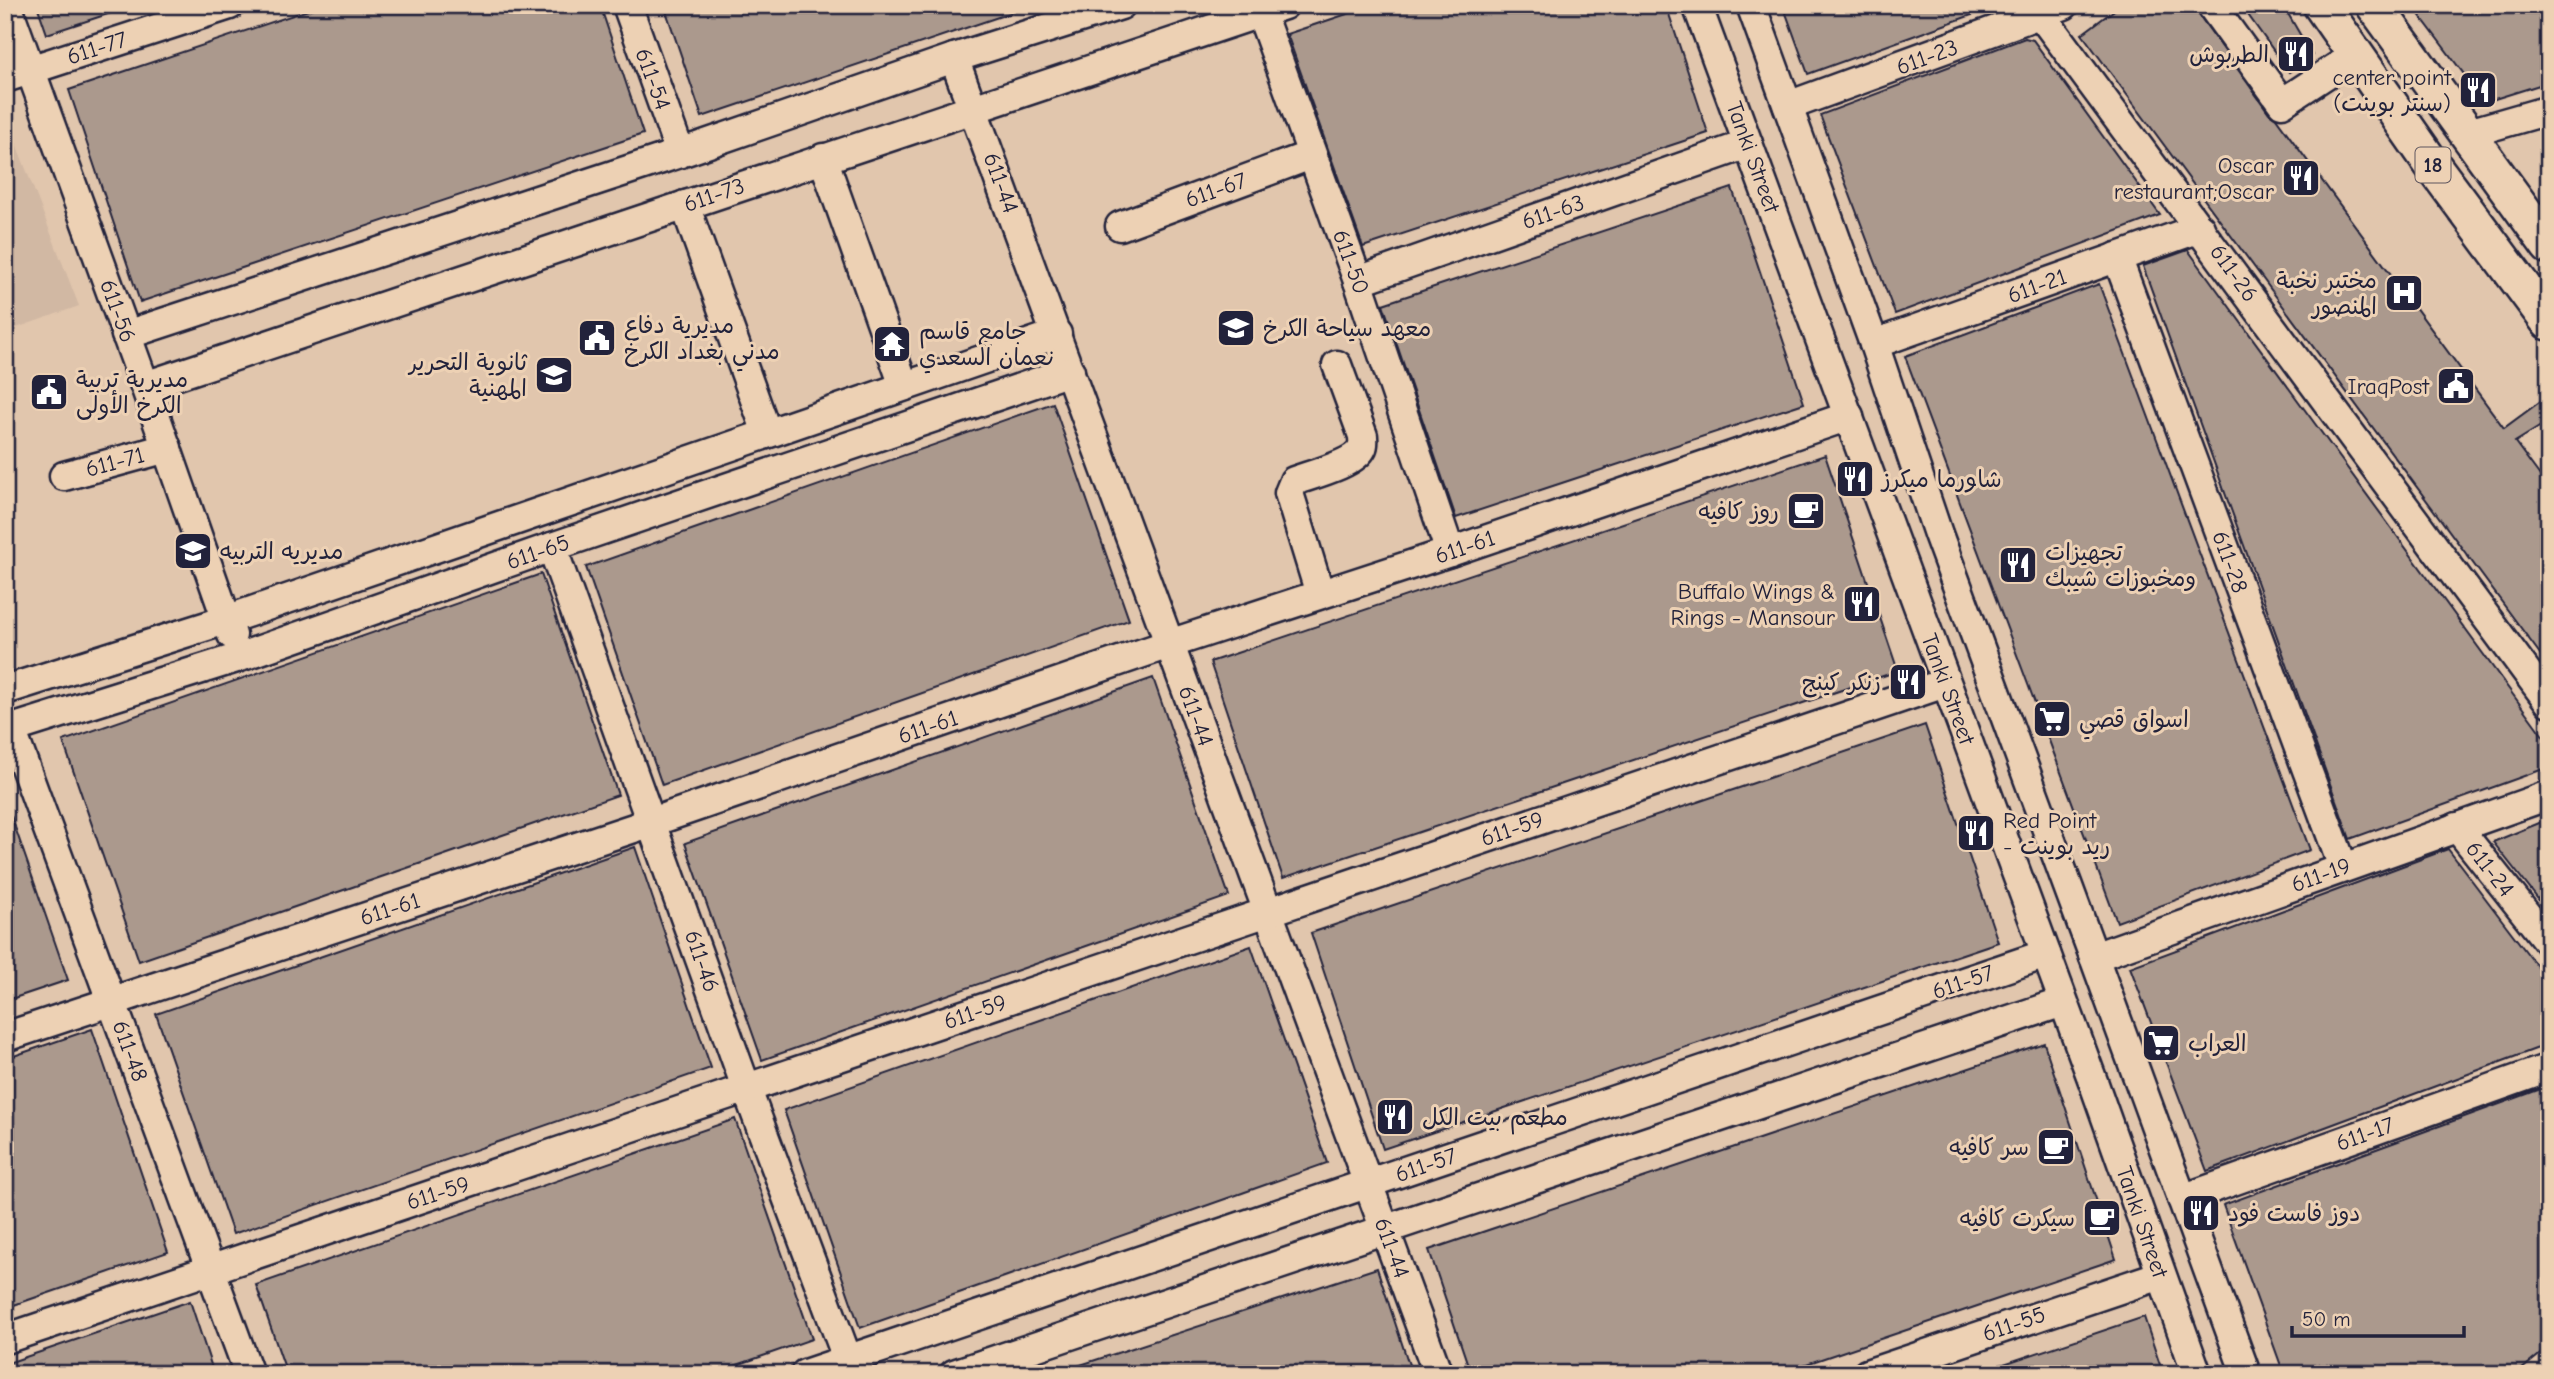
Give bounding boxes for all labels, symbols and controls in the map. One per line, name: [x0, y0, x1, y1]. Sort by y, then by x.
street label: 611-77: [63, 26, 131, 70]
street label: 611-23: [1892, 33, 1962, 81]
restaurant icon: الطربوش: [2275, 33, 2317, 75]
place label: الطربوش: [2189, 41, 2269, 69]
street label: 611-54: [629, 45, 677, 113]
place label: center point (سنتر بوينت): [2333, 64, 2452, 117]
restaurant icon: center point (سنتر بوينت): [2457, 69, 2499, 111]
street label: Tanki Street: [1720, 98, 1786, 217]
road number: 18: [2416, 148, 2450, 182]
street label: 611-44: [978, 149, 1024, 217]
place label: Oscar restaurant;Oscar: [2114, 152, 2275, 205]
restaurant icon: Oscar restaurant;Oscar: [2280, 157, 2322, 199]
street label: 611-67: [1182, 166, 1250, 214]
street label: 611-73: [680, 172, 748, 218]
street label: 611-63: [1518, 189, 1588, 235]
street label: 611-50: [1327, 226, 1375, 298]
street label: 611-26: [2204, 239, 2264, 307]
street label: 611-21: [2004, 263, 2070, 309]
place label: مختبر نخبة المنصور: [2276, 267, 2377, 320]
hospital icon: مختبر نخبة المنصور: [2383, 272, 2425, 314]
street label: 611-56: [94, 276, 142, 346]
school or university icon: معهد سياحة الكرخ: [1215, 307, 1257, 349]
place label: مديرية دفاع مدني بغداد الكرخ: [624, 312, 780, 372]
place label: معهد سياحة الكرخ: [1263, 315, 1431, 344]
public building icon: مديرية دفاع مدني بغداد الكرخ: [576, 317, 618, 359]
place label: جامع قاسم نعمان السعدي: [919, 318, 1056, 374]
temple icon: جامع قاسم نعمان السعدي: [871, 323, 913, 365]
place label: ثانوية التحرير المهنية: [407, 349, 528, 402]
school or university icon: ثانوية التحرير المهنية: [533, 354, 575, 396]
public building icon: IraqPost: [2435, 365, 2477, 407]
place label: مديرية تربية الكرخ الأولى: [76, 366, 188, 421]
public building icon: مديرية تربية الكرخ الأولى: [28, 371, 70, 413]
place label: IraqPost: [2347, 373, 2430, 400]
street label: 611-71: [83, 441, 147, 483]
restaurant icon: شاورما ميكرز: [1834, 458, 1876, 500]
place label: شاورما ميكرز: [1880, 466, 2002, 493]
cafe icon: روز كافيه: [1785, 490, 1827, 532]
place label: روز كافيه: [1698, 498, 1779, 525]
street label: 611-61: [1432, 524, 1498, 570]
street label: 611-28: [2206, 527, 2254, 597]
street label: 611-65: [503, 529, 573, 575]
school or university icon: مديريه التربيه: [172, 530, 214, 572]
place label: مديريه التربيه: [220, 538, 343, 565]
place label: تجهيزات ومخبوزات شيبك: [2045, 539, 2196, 592]
restaurant icon: تجهيزات ومخبوزات شيبك: [1997, 544, 2039, 586]
place label: Buffalo Wings & Rings - Mansour: [1671, 578, 1836, 631]
restaurant icon: Buffalo Wings & Rings - Mansour: [1841, 583, 1883, 625]
street label: Tanki Street: [1915, 630, 1981, 749]
restaurant icon: زنكر كينج: [1887, 661, 1929, 703]
place label: زنكر كينج: [1802, 669, 1881, 698]
street label: 611-44: [1173, 682, 1219, 750]
supermarket icon: اسواق قصي: [2031, 698, 2073, 740]
street label: 611-61: [895, 704, 961, 750]
place label: اسواق قصي: [2079, 706, 2189, 740]
street label: 611-59: [1477, 806, 1547, 852]
place label: Red Point - ريد بوينت: [2003, 807, 2110, 860]
restaurant icon: Red Point - ريد بوينت: [1955, 812, 1997, 854]
street label: 611-24: [2460, 836, 2520, 902]
street label: 611-19: [2288, 852, 2354, 898]
street label: 611-61: [357, 887, 423, 931]
street label: 611-46: [679, 927, 725, 995]
street label: 611-57: [1929, 959, 1997, 1005]
street label: 611-59: [940, 989, 1010, 1035]
street label: 611-48: [107, 1017, 153, 1085]
supermarket icon: العراب: [2140, 1022, 2182, 1064]
place label: العراب: [2188, 1030, 2246, 1057]
restaurant icon: مطعم بيت الكل: [1374, 1096, 1416, 1138]
place label: مطعم بيت الكل: [1422, 1104, 1568, 1135]
street label: 611-17: [2332, 1111, 2398, 1157]
cafe icon: سر كافيه: [2035, 1126, 2077, 1168]
place label: سر كافيه: [1949, 1134, 2029, 1161]
street label: 611-57: [1392, 1142, 1460, 1188]
street label: Tanki Street: [2110, 1163, 2174, 1283]
street label: 611-59: [403, 1170, 473, 1216]
restaurant icon: دوز فاست فود: [2180, 1192, 2222, 1234]
cafe icon: سيكرت كافيه: [2081, 1197, 2123, 1239]
place label: دوز فاست فود: [2228, 1200, 2360, 1227]
place label: سيكرت كافيه: [1960, 1205, 2075, 1232]
street label: 611-44: [1369, 1214, 1415, 1282]
scale bar: [2292, 1295, 2463, 1339]
street label: 611-55: [1979, 1301, 2049, 1347]
text: 50 m: [2302, 1307, 2351, 1331]

